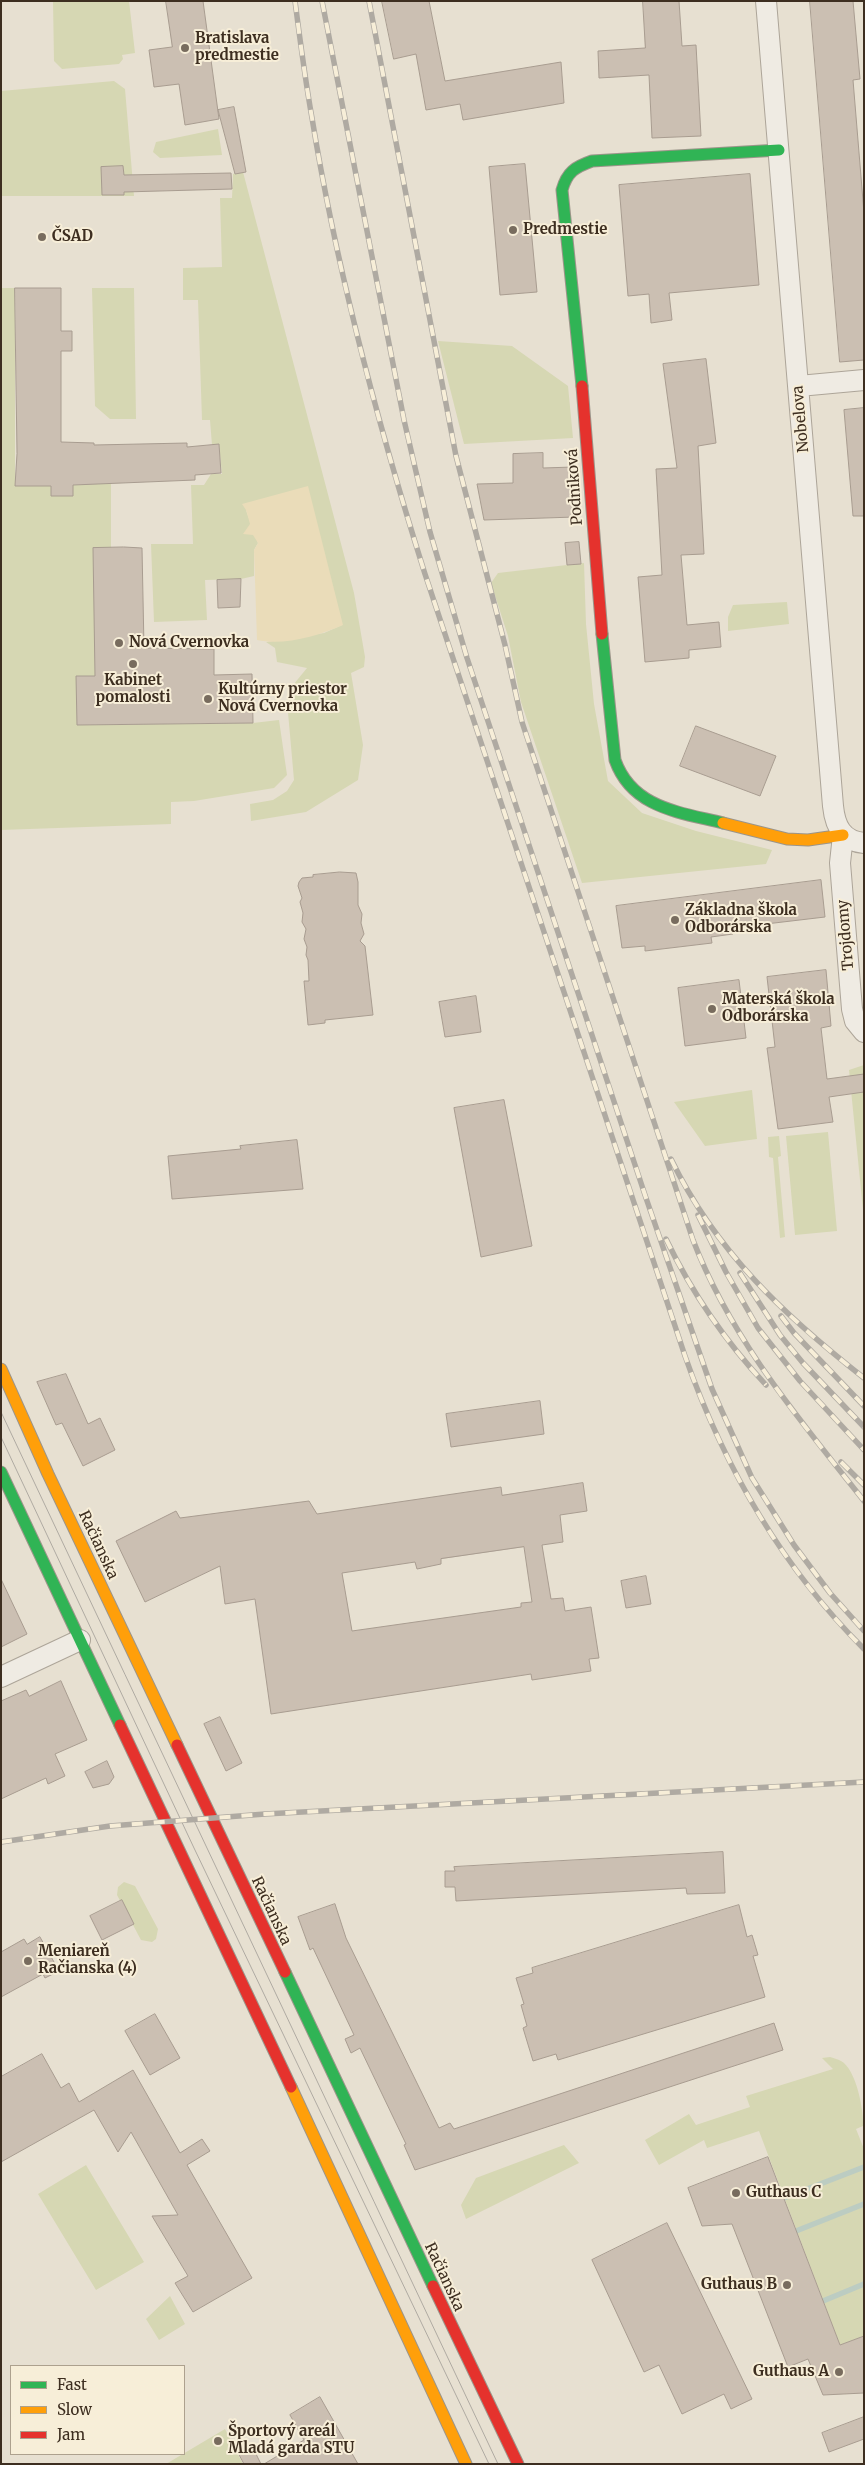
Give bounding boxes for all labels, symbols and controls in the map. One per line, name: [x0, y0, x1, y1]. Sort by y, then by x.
place label: Bratislava predmestie: [195, 30, 279, 65]
marker: Bratislava predmestie: [179, 42, 191, 54]
place label: Predmestie: [523, 221, 607, 239]
marker: Predmestie: [507, 224, 519, 236]
place label: ČSAD: [52, 228, 93, 246]
marker: ČSAD: [36, 231, 48, 243]
street label: Nobelova: [789, 385, 813, 453]
street label: Podniková: [563, 448, 587, 526]
place label: Nová Cvernovka: [129, 634, 249, 652]
marker: Nová Cvernovka: [113, 637, 125, 649]
marker: Kabinet pomalosti: [127, 658, 139, 670]
place label: Kabinet pomalosti: [95, 672, 171, 707]
place label: Kultúrny priestor Nová Cvernovka: [218, 681, 347, 716]
marker: Kultúrny priestor Nová Cvernovka: [202, 693, 214, 705]
street label: Trojdomy: [834, 899, 858, 971]
place label: Základna škola Odborárska: [685, 902, 797, 937]
marker: Základna škola Odborárska: [669, 914, 681, 926]
place label: Materská škola Odborárska: [722, 991, 835, 1026]
marker: Materská škola Odborárska: [706, 1003, 718, 1015]
street label: Račianska: [74, 1508, 122, 1582]
street label: Račianska: [247, 1874, 295, 1948]
place label: Meniareň Račianska (4): [38, 1943, 137, 1978]
marker: Meniareň Račianska (4): [22, 1955, 34, 1967]
place label: Guthaus C: [746, 2184, 821, 2202]
marker: Guthaus C: [730, 2187, 742, 2199]
street label: Račianska: [420, 2240, 468, 2314]
place label: Guthaus B: [701, 2276, 777, 2294]
marker: Guthaus B: [781, 2279, 793, 2291]
place label: Guthaus A: [753, 2363, 829, 2381]
legend: [10, 2365, 185, 2455]
marker: Guthaus A: [833, 2366, 845, 2378]
text: Fast: [57, 2375, 87, 2394]
text: Slow: [57, 2400, 92, 2419]
place label: Športový areál Mladá garda STU: [228, 2423, 355, 2458]
text: Jam: [57, 2425, 85, 2444]
marker: Športový areál Mladá garda STU: [212, 2435, 224, 2447]

